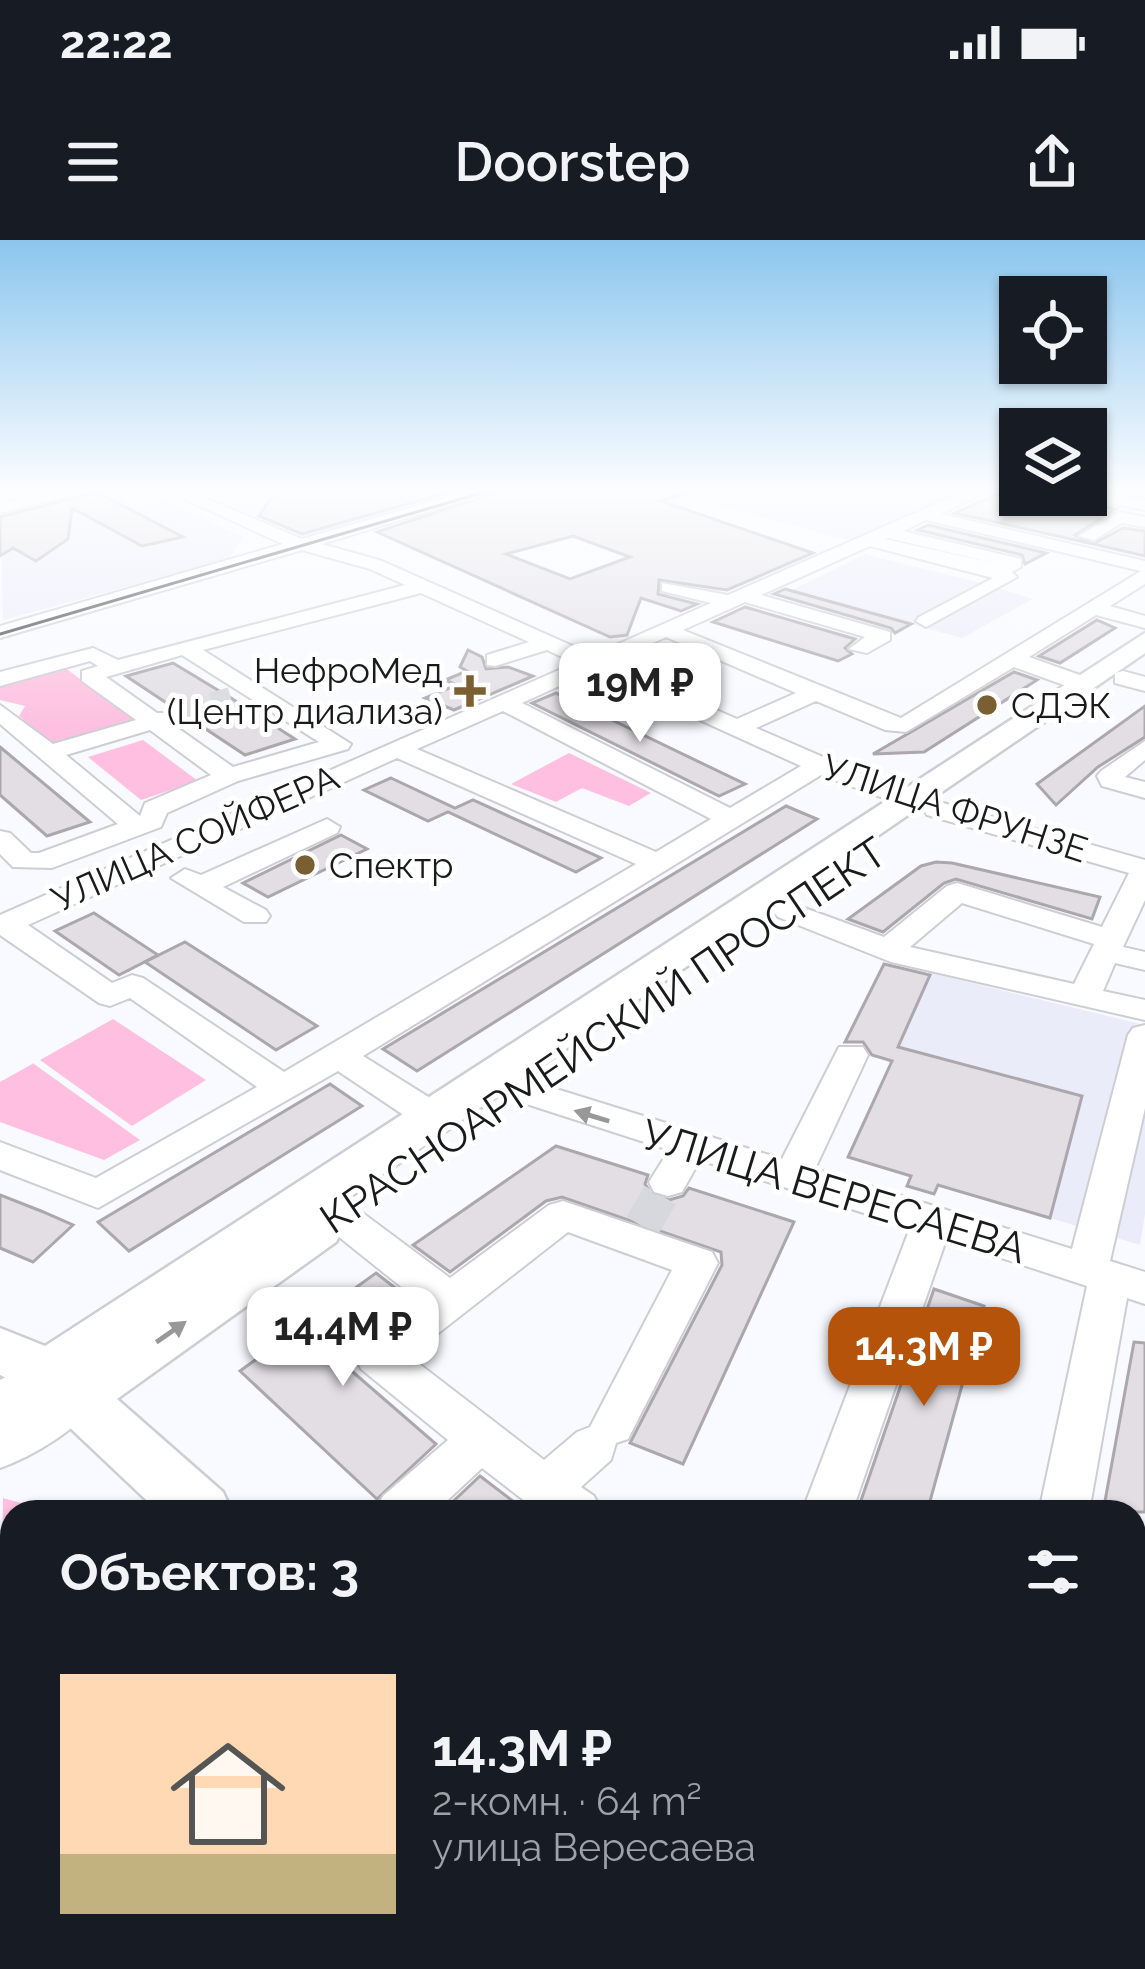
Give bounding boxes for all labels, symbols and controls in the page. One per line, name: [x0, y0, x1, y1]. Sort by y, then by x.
text: 22:22: [60, 16, 173, 69]
icon: menu: [60, 129, 126, 195]
icon: share: [1019, 129, 1085, 195]
text: Doorstep: [455, 130, 690, 194]
map controls: [999, 276, 1107, 516]
button: locate: [999, 276, 1107, 384]
button: layers: [999, 408, 1107, 516]
pin: 19M ₽: [556, 643, 724, 745]
place label: НефроМед (Центр диализа): [167, 649, 443, 732]
text: 19M ₽: [586, 659, 694, 705]
marker: НефроМед (Центр диализа): [454, 675, 486, 707]
place label: СДЭК: [1011, 684, 1111, 726]
marker: СДЭК: [974, 692, 1000, 718]
street label: УЛИЦА ФРУНЗЕ: [817, 745, 1093, 871]
street label: УЛИЦА СОЙФЕРА: [45, 756, 345, 920]
street label: КРАСНОАРМЕЙСКИЙ ПРОСПЕКТ: [311, 827, 895, 1243]
place label: Спектр: [329, 844, 453, 886]
marker: Спектр: [292, 852, 318, 878]
one-way arrow: [573, 1106, 610, 1124]
street label: УЛИЦА ВЕРЕСАЕВА: [636, 1110, 1032, 1273]
pin: 14.4M ₽: [232, 1287, 454, 1389]
text: 14.4M ₽: [274, 1303, 412, 1349]
pin: 14.3M ₽: [813, 1307, 1035, 1409]
one-way arrow: [154, 1321, 187, 1344]
text: 14.3M ₽: [855, 1323, 993, 1369]
icon: filters: [1020, 1539, 1086, 1605]
text: Объектов: 3: [60, 1542, 359, 1602]
text: 14.3M ₽: [432, 1718, 612, 1778]
icon: home: [156, 1722, 300, 1866]
text: 2-комн. · 64 m²: [432, 1778, 702, 1824]
text: улица Вересаева: [432, 1824, 756, 1870]

